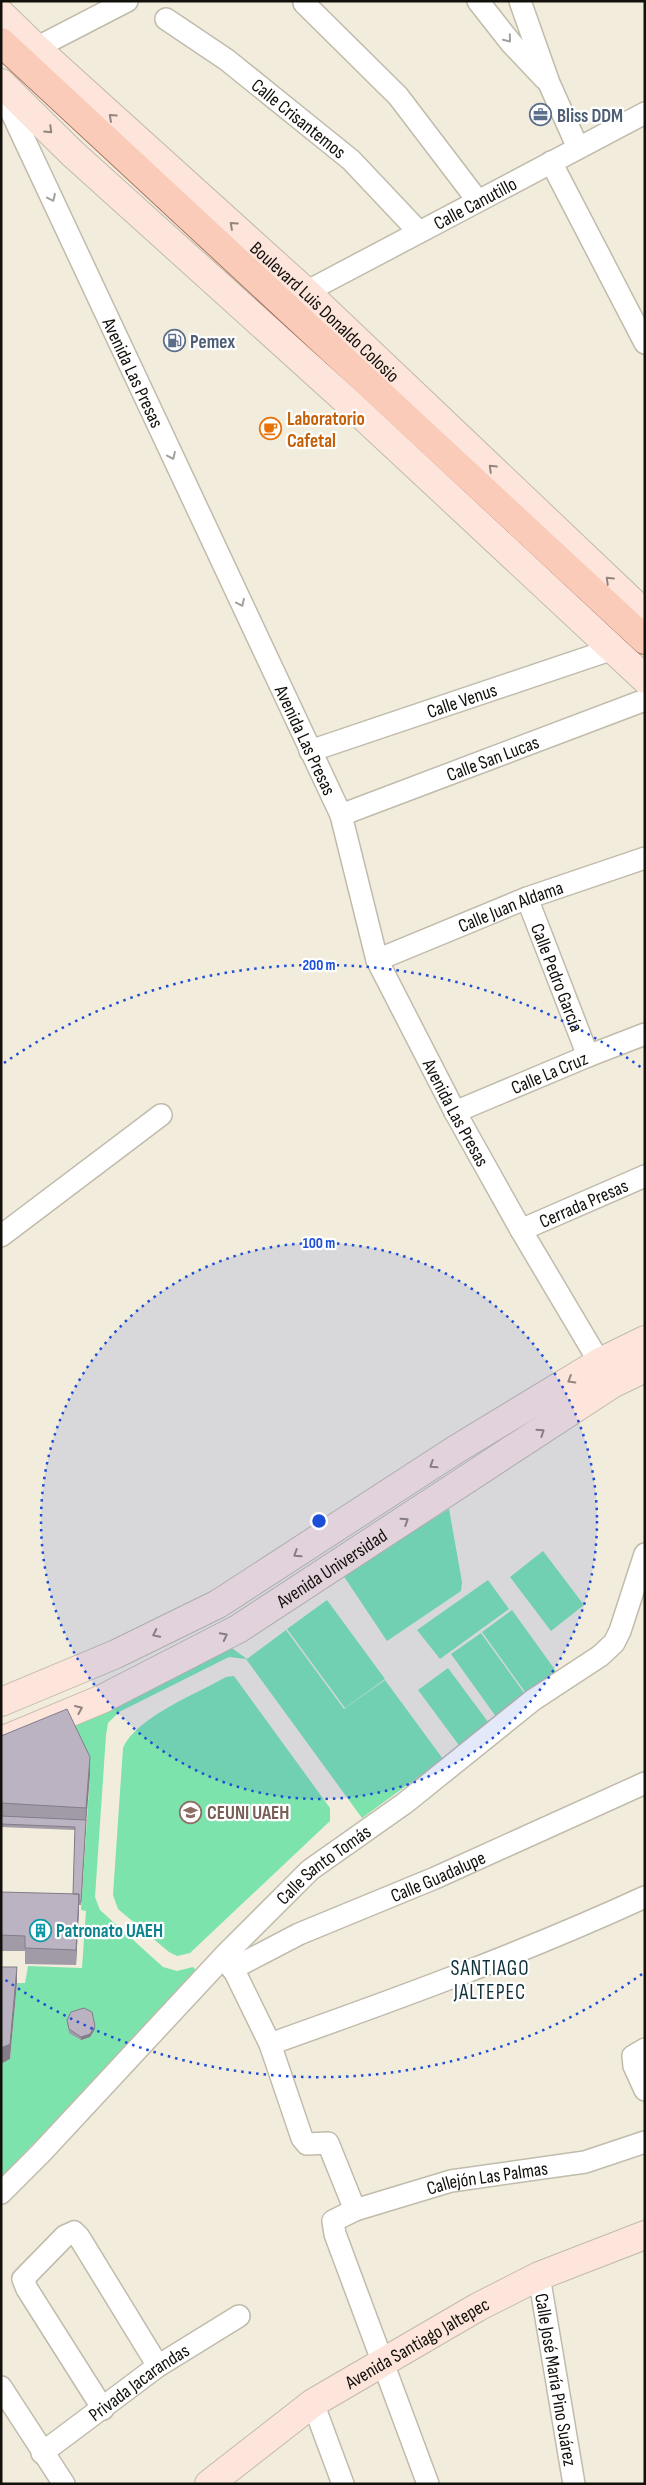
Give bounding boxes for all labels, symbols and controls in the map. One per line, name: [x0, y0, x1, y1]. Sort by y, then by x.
one-way arrow: [503, 34, 512, 43]
street label: Calle Crisantemos: [246, 74, 350, 164]
office icon: Bliss DDM: [529, 103, 553, 127]
place label: Bliss DDM: [557, 105, 623, 128]
one-way arrow: [109, 113, 118, 122]
one-way arrow: [43, 124, 52, 133]
street label: Calle Canutillo: [430, 173, 521, 235]
one-way arrow: [45, 193, 56, 202]
one-way arrow: [229, 222, 238, 231]
street label: Boulevard Luis Donaldo Colosio: [245, 237, 404, 388]
street label: Avenida Las Presas: [96, 314, 168, 432]
fuel station icon: Pemex: [162, 329, 186, 353]
place label: Pemex: [190, 331, 235, 354]
place label: Laboratorio Cafetal: [287, 408, 365, 453]
cafe icon: Laboratorio Cafetal: [259, 417, 283, 441]
one-way arrow: [166, 451, 177, 460]
one-way arrow: [488, 465, 497, 474]
one-way arrow: [606, 577, 615, 586]
one-way arrow: [235, 598, 245, 607]
street label: Calle Venus: [424, 679, 500, 724]
street label: Avenida Las Presas: [268, 681, 340, 799]
street label: Calle San Lucas: [444, 731, 543, 787]
street label: Calle Juan Aldama: [455, 877, 566, 938]
street label: Calle Pedro García: [525, 920, 587, 1035]
text: 200 m: [302, 956, 336, 975]
street label: Calle La Cruz: [508, 1047, 591, 1100]
street label: Avenida Las Presas: [416, 1055, 493, 1171]
street label: Cerrada Presas: [536, 1175, 632, 1234]
text: 100 m: [303, 1234, 335, 1253]
one-way arrow: [568, 1374, 577, 1383]
one-way arrow: [536, 1428, 545, 1438]
one-way arrow: [429, 1459, 438, 1468]
centre of rings: [310, 1512, 328, 1530]
one-way arrow: [400, 1518, 409, 1527]
street label: Avenida Universidad: [272, 1525, 392, 1614]
one-way arrow: [293, 1547, 302, 1557]
one-way arrow: [152, 1628, 161, 1639]
one-way arrow: [219, 1632, 228, 1642]
one-way arrow: [74, 1704, 83, 1715]
school or university icon: CEUNI UAEH: [179, 1800, 203, 1824]
place label: CEUNI UAEH: [207, 1802, 289, 1825]
street label: Calle Santo Tomás: [272, 1821, 376, 1910]
street label: Calle Guadalupe: [388, 1847, 489, 1908]
building icon: Patronato UAEH: [28, 1918, 52, 1942]
place label: Patronato UAEH: [56, 1920, 163, 1943]
district label: SANTIAGO JALTEPEC: [450, 1956, 530, 2005]
street label: Callejón Las Palmas: [424, 2157, 550, 2201]
street label: Calle José María Pino Suárez: [529, 2292, 581, 2468]
street label: Avenida Santiago Jaltepec: [341, 2293, 493, 2395]
street label: Privada Jacarandas: [85, 2339, 194, 2427]

